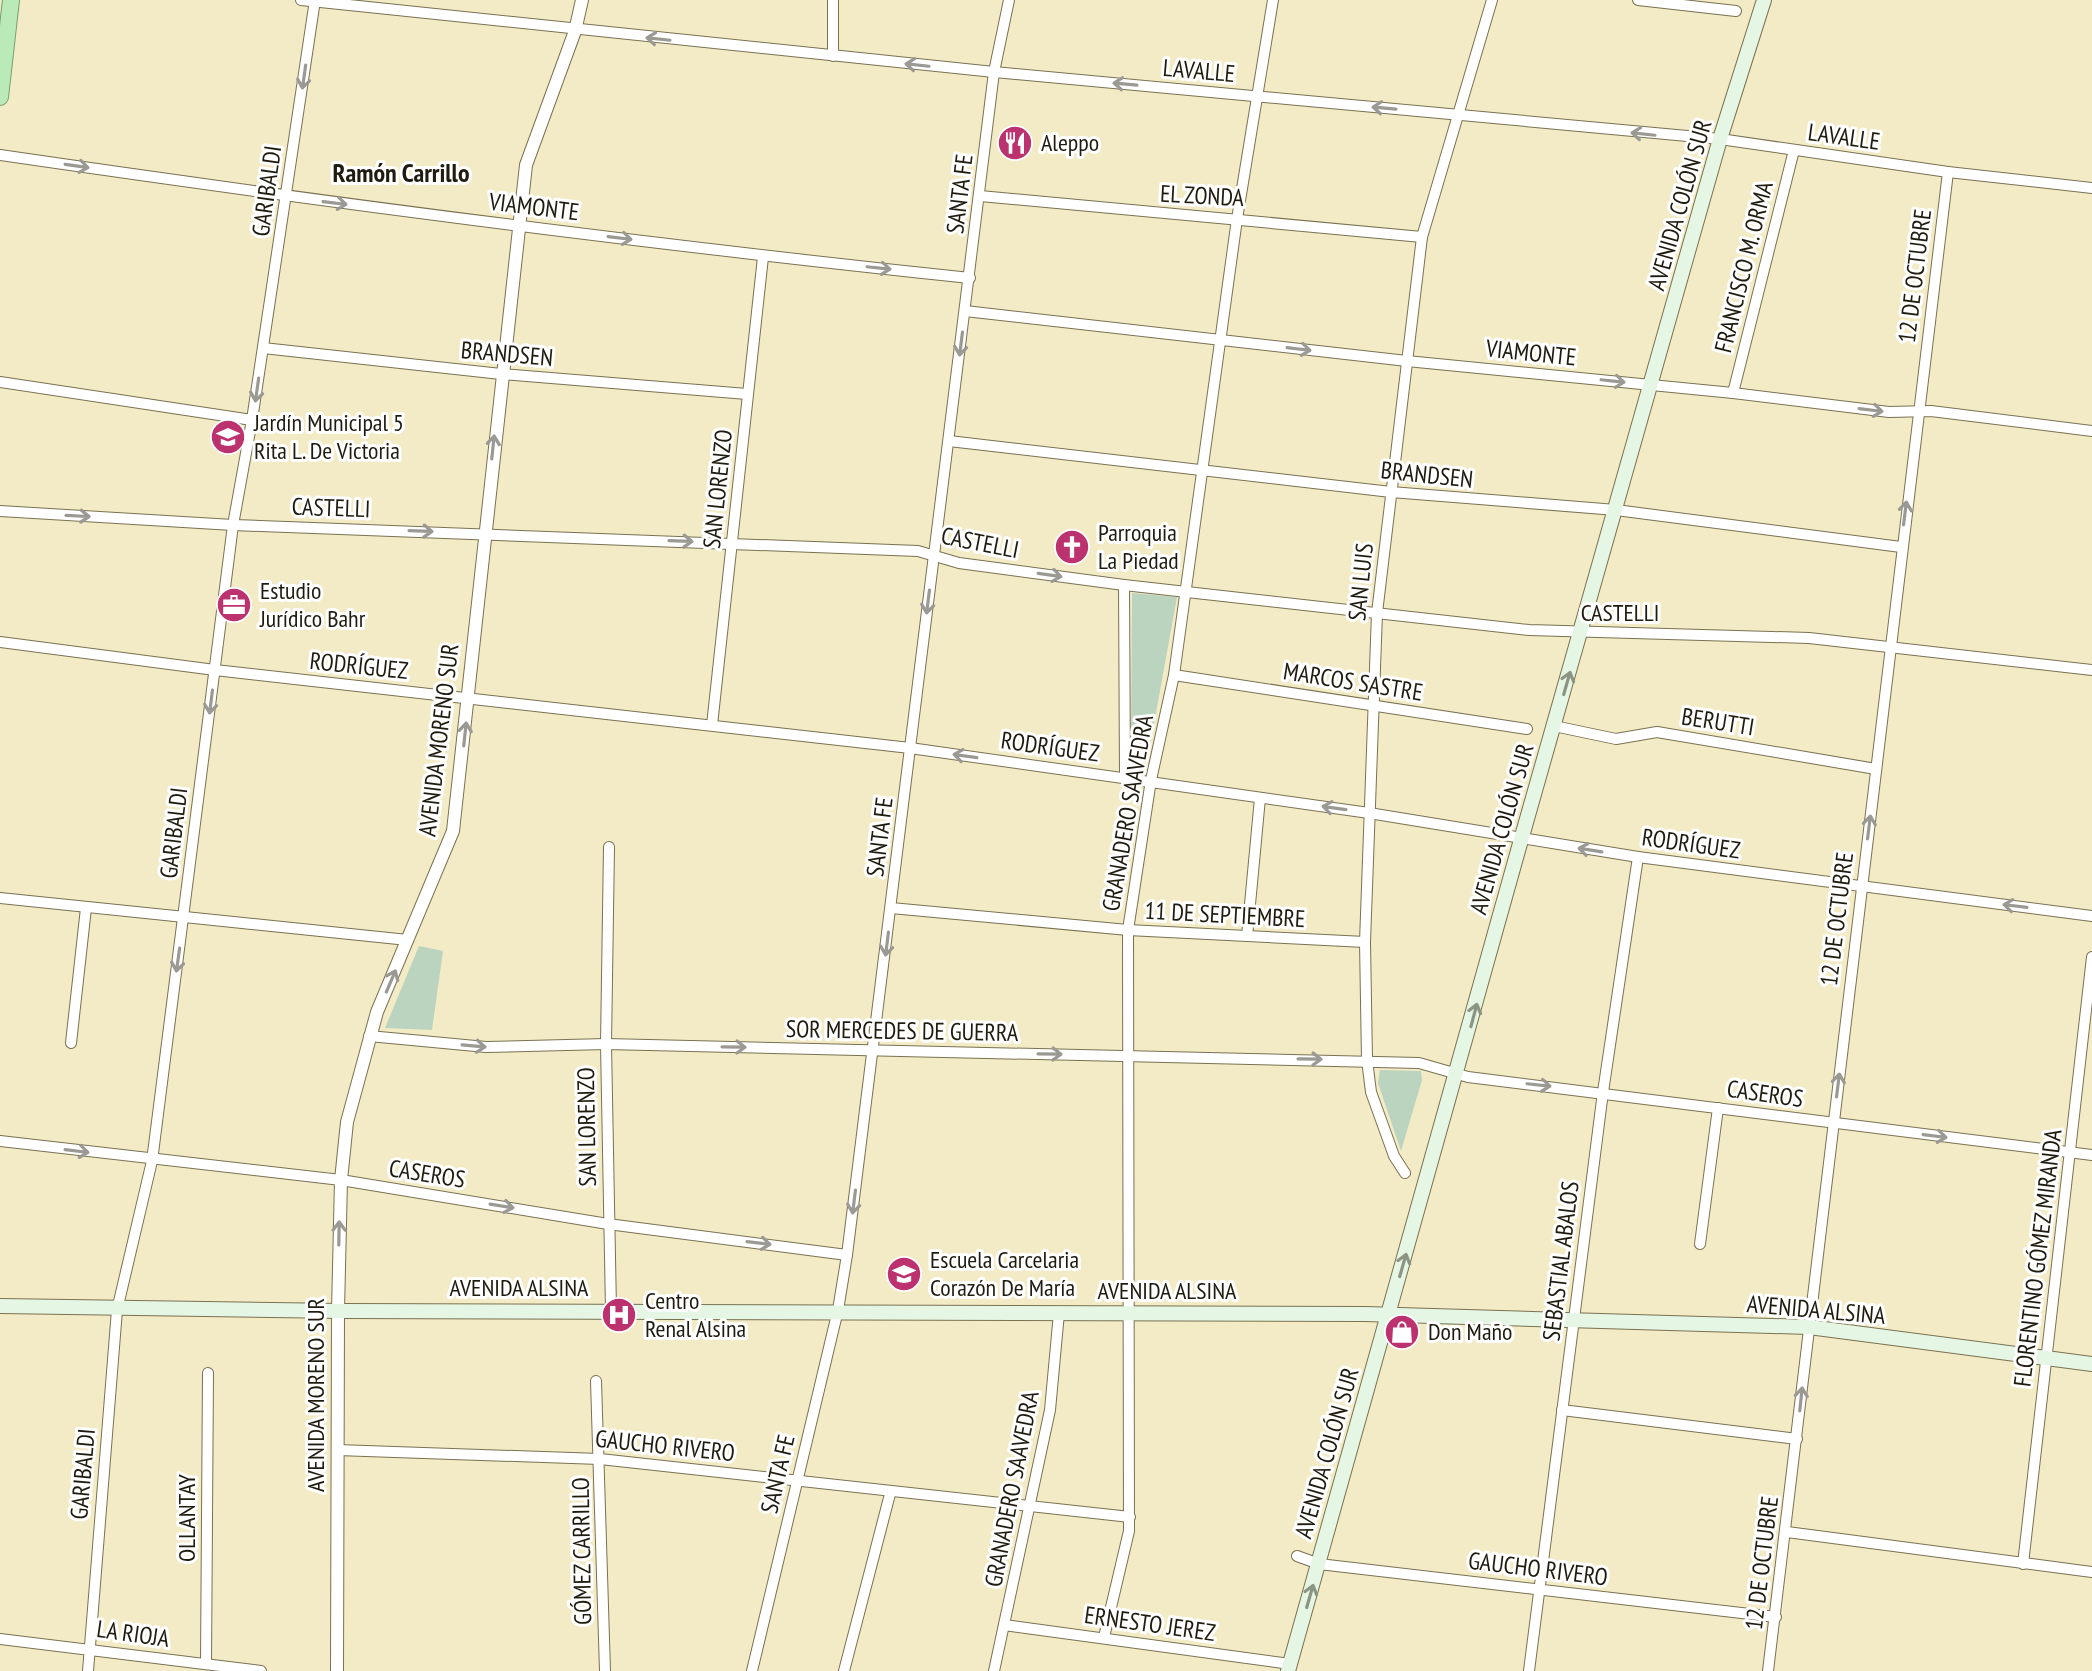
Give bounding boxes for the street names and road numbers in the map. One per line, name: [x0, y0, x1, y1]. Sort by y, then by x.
street label: LAVALLE: [1162, 52, 1236, 89]
street label: AVENIDA COLÓN SUR: [1640, 116, 1719, 294]
street label: LAVALLE: [1806, 116, 1882, 157]
street label: GARIBALDI: [245, 144, 288, 238]
street label: SANTA FE: [939, 152, 980, 235]
street label: EL ZONDA: [1159, 178, 1245, 213]
street label: FRANCISCO M. ORMA: [1707, 178, 1780, 356]
street label: VIAMONTE: [486, 185, 581, 227]
street label: 12 DE OCTUBRE: [1891, 207, 1938, 345]
street label: VIAMONTE: [1483, 332, 1578, 373]
street label: BRANDSEN: [460, 334, 555, 373]
street label: SAN LORENZO: [696, 428, 739, 550]
street label: BRANDSEN: [1379, 454, 1475, 495]
street label: CASTELLI: [291, 491, 371, 524]
street label: CASTELLI: [939, 520, 1022, 565]
street label: SAN LUIS: [1341, 542, 1380, 622]
street label: CASTELLI: [1581, 597, 1659, 628]
street label: AVENIDA MORENO SUR: [411, 642, 466, 838]
street label: RODRÍGUEZ: [308, 645, 410, 686]
street label: MARCOS SASTRE: [1281, 655, 1425, 708]
street label: BERUTTI: [1680, 700, 1757, 743]
street label: GRANADERO SAAVEDRA: [1095, 712, 1160, 913]
street label: RODRÍGUEZ: [999, 724, 1101, 769]
street label: AVENIDA COLÓN SUR: [1462, 740, 1541, 918]
street label: GARIBALDI: [153, 786, 194, 880]
street label: SANTA FE: [859, 795, 900, 878]
street label: RODRÍGUEZ: [1640, 821, 1742, 866]
street label: 12 DE OCTUBRE: [1813, 850, 1860, 988]
street label: 11 DE SEPTIEMBRE: [1144, 895, 1306, 934]
street label: SOR MERCEDES DE GUERRA: [786, 1013, 1019, 1048]
street label: SAN LORENZO: [570, 1067, 603, 1187]
street label: CASEROS: [1725, 1073, 1805, 1114]
street label: FLORENTINO GÓMEZ MIRANDA: [2006, 1127, 2069, 1388]
street label: CASEROS: [387, 1152, 467, 1195]
street label: SEBASTIAL ABALOS: [1535, 1179, 1586, 1343]
street label: AVENIDA ALSINA: [450, 1272, 589, 1303]
street label: AVENIDA ALSINA: [1098, 1275, 1237, 1306]
street label: AVENIDA ALSINA: [1746, 1288, 1887, 1331]
street label: AVENIDA MORENO SUR: [300, 1298, 331, 1492]
street label: AVENIDA COLÓN SUR: [1287, 1364, 1366, 1542]
street label: GRANADERO SAAVEDRA: [977, 1388, 1046, 1589]
street label: GAUCHO RIVERO: [594, 1423, 736, 1468]
street label: GARIBALDI: [63, 1427, 102, 1521]
street label: SANTA FE: [753, 1432, 802, 1516]
street label: OLLANTAY: [171, 1474, 202, 1562]
street label: GÓMEZ CARRILLO: [565, 1477, 598, 1625]
street label: 12 DE OCTUBRE: [1738, 1494, 1785, 1632]
street label: GAUCHO RIVERO: [1467, 1545, 1610, 1592]
street label: ERNESTO JEREZ: [1083, 1599, 1218, 1648]
street label: LA RIOJA: [95, 1613, 172, 1654]

